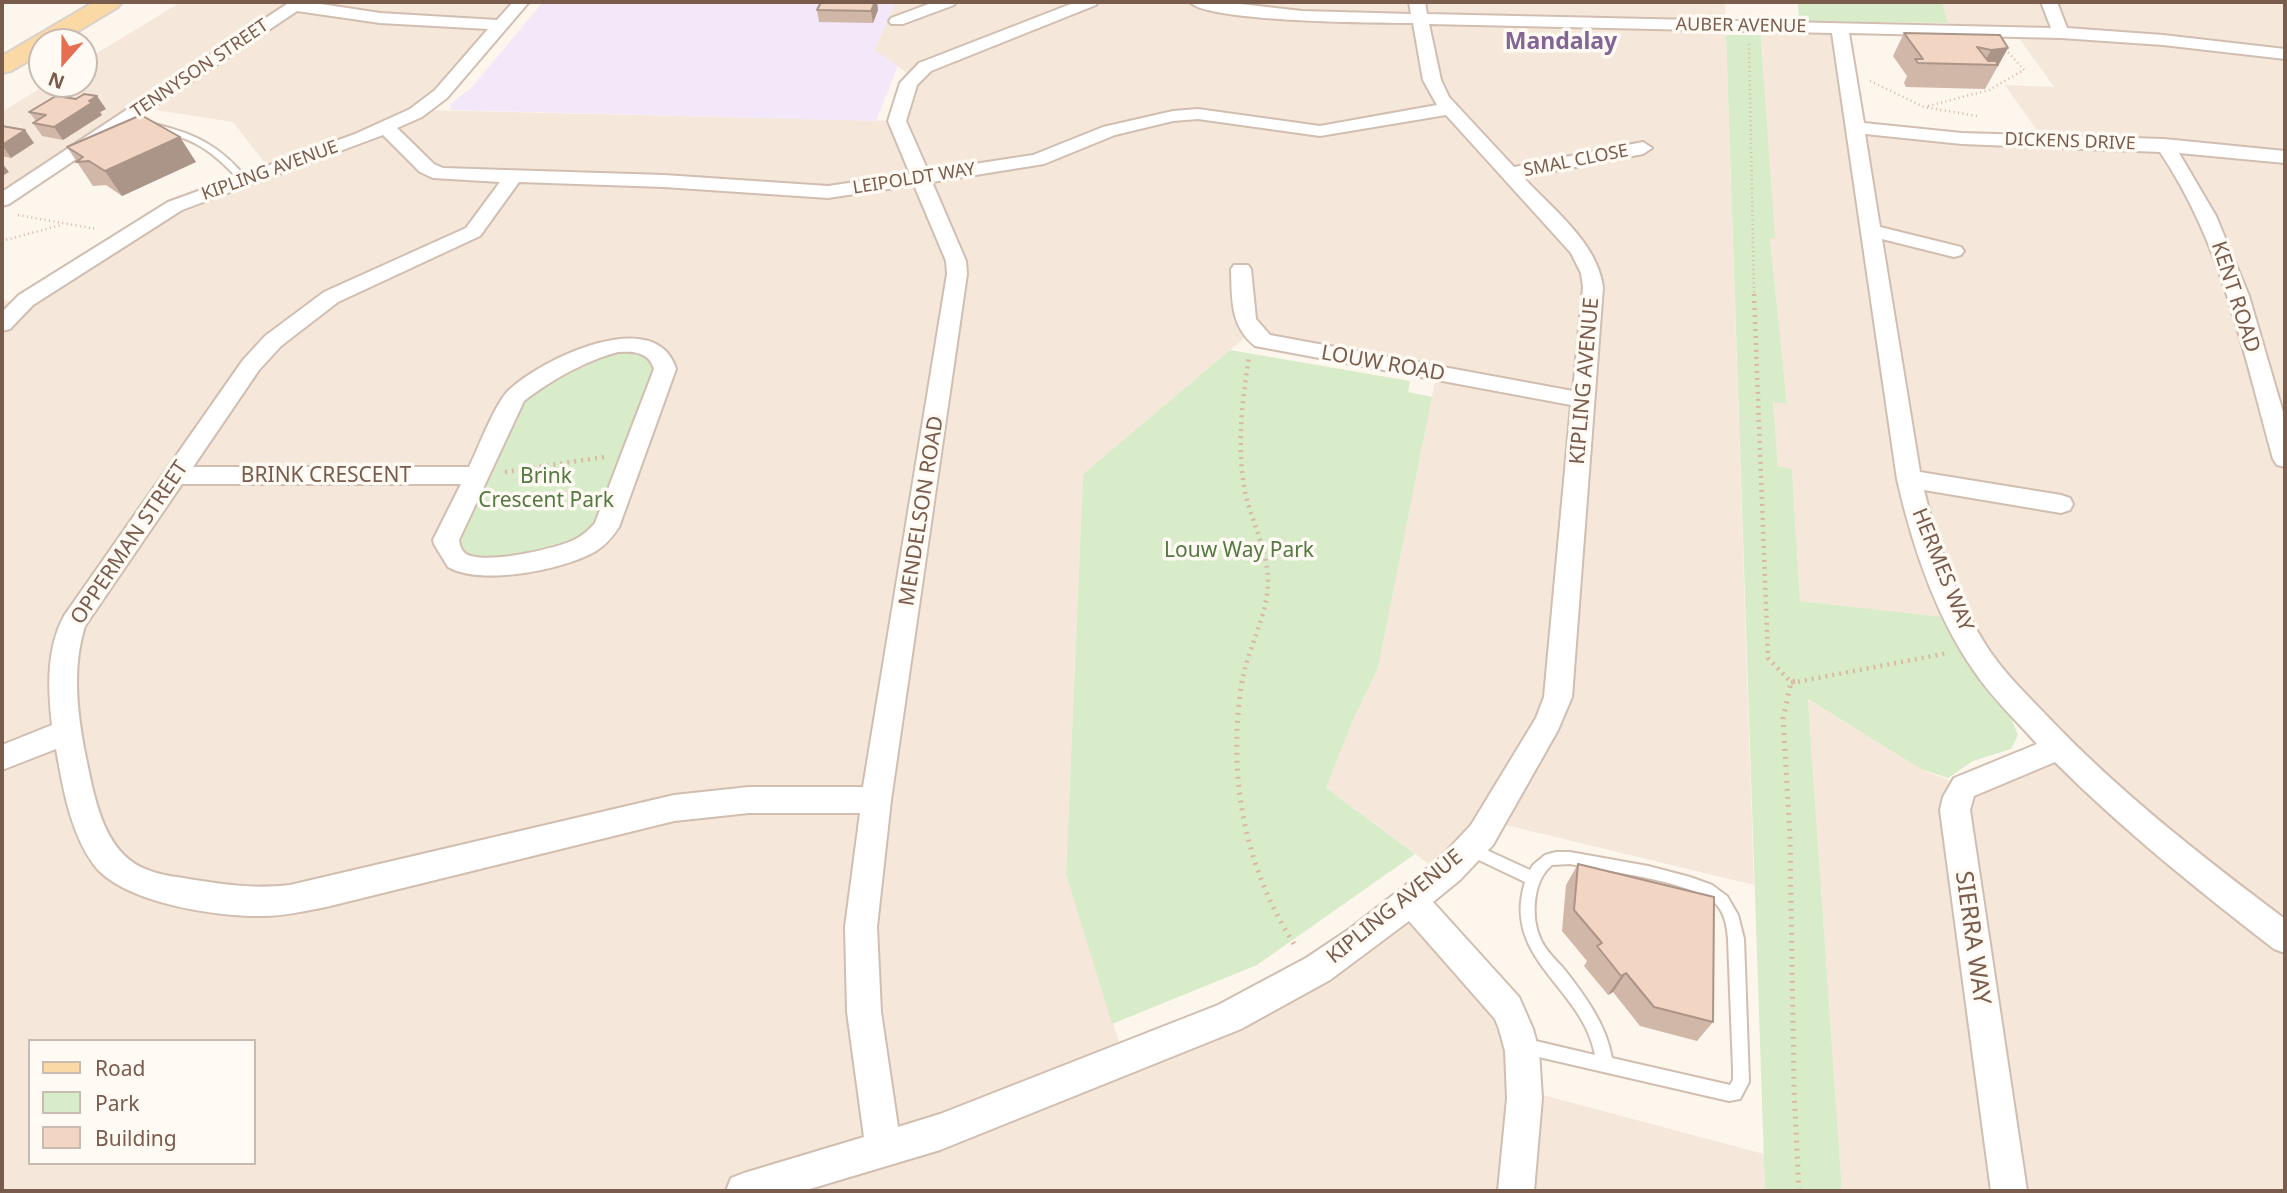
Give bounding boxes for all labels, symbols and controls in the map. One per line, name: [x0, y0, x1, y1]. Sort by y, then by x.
street label: AUBER AVENUE: [1675, 14, 1807, 38]
street label: TENNYSON STREET: [127, 15, 273, 123]
north arrow: [28, 28, 98, 98]
district label: Mandalay: [1505, 28, 1617, 56]
text: N: [44, 66, 68, 96]
street label: DICKENS DRIVE: [2004, 129, 2136, 155]
street label: KIPLING AVENUE: [199, 136, 341, 206]
street label: SMAL CLOSE: [1522, 140, 1630, 182]
street label: LEIPOLDT WAY: [851, 159, 977, 199]
street label: KENT ROAD: [2205, 238, 2265, 356]
street label: KIPLING AVENUE: [1565, 296, 1605, 466]
street label: LOUW ROAD: [1319, 341, 1447, 387]
street label: MENDELSON ROAD: [895, 414, 949, 608]
street label: OPPERMAN STREET: [66, 456, 194, 630]
street label: BRINK CRESCENT: [241, 463, 411, 489]
park label: Brink Crescent Park: [478, 464, 614, 514]
street label: HERMES WAY: [1906, 505, 1978, 635]
park label: Louw Way Park: [1164, 538, 1314, 564]
street label: KIPLING AVENUE: [1322, 845, 1468, 969]
street label: SIERRA WAY: [1948, 869, 1996, 1007]
legend: [28, 1039, 256, 1165]
text: Road: [95, 1054, 145, 1082]
text: Park: [95, 1089, 139, 1117]
text: Building: [95, 1124, 177, 1152]

